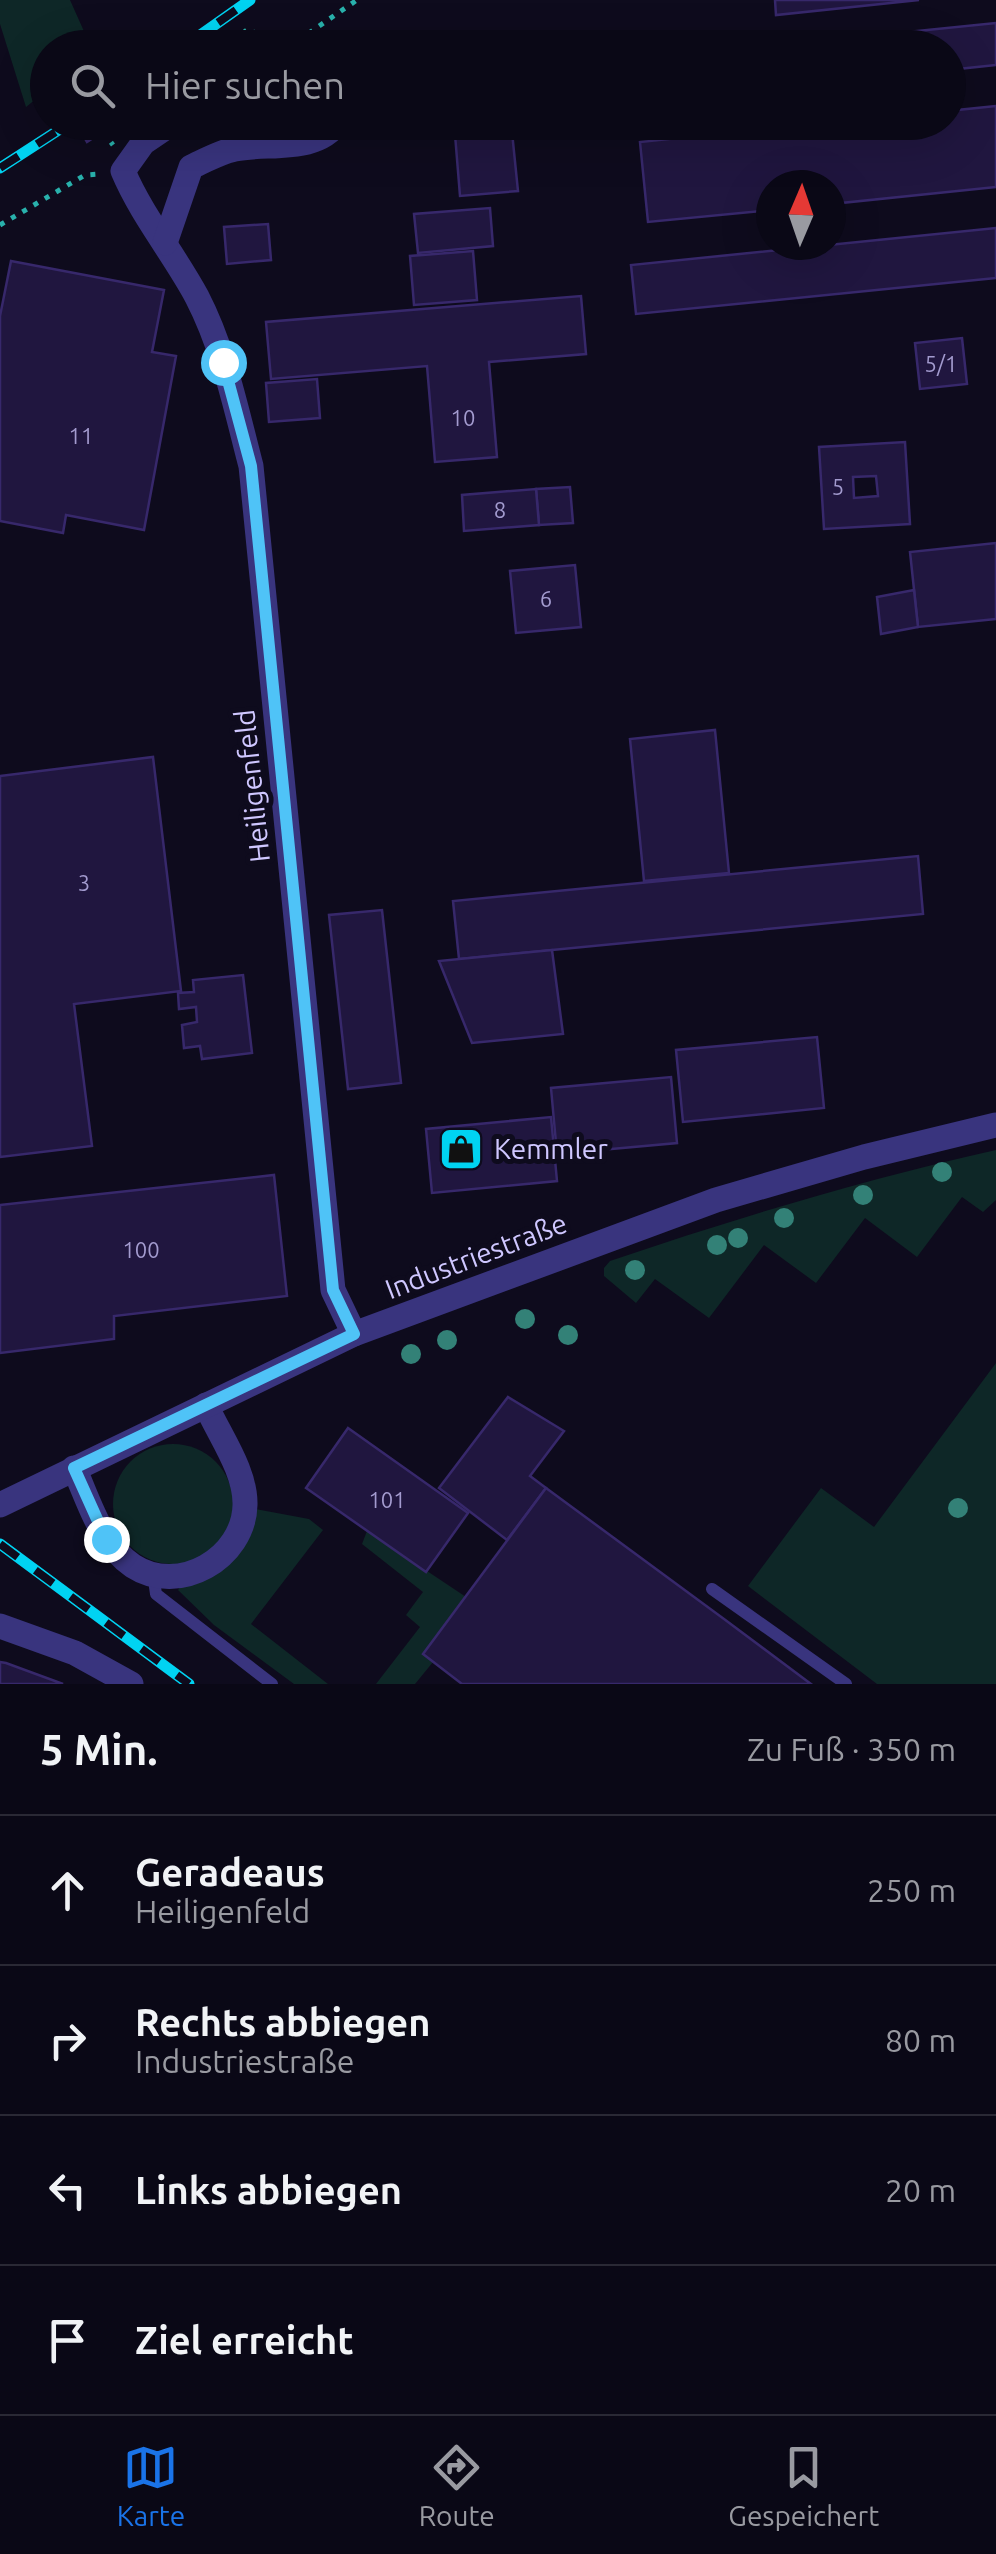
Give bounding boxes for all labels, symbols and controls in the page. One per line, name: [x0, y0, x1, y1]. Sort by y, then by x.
search box: [30, 30, 966, 140]
icon: search: [65, 58, 120, 113]
text: Hier suchen: [145, 64, 345, 106]
north arrow: [756, 170, 846, 260]
route start: [201, 340, 247, 386]
house number: 5/1: [925, 351, 957, 376]
house number: 10: [451, 405, 475, 430]
house number: 11: [69, 423, 93, 448]
house number: 5: [832, 474, 844, 499]
house number: 8: [494, 497, 506, 522]
house number: 6: [540, 586, 552, 611]
street label: Heiligenfeld: [228, 708, 275, 864]
house number: 3: [78, 870, 90, 895]
shop icon: Kemmler: [438, 1126, 484, 1172]
place label: Kemmler: [494, 1133, 608, 1164]
street label: Industriestraße: [381, 1207, 571, 1304]
house number: 100: [122, 1237, 160, 1262]
house number: 101: [368, 1487, 406, 1512]
route end: [84, 1517, 130, 1563]
text: 5 Min.: [40, 1726, 158, 1773]
text: Zu Fuß · 350 m: [747, 1731, 956, 1767]
text: Geradeaus: [135, 1851, 325, 1893]
icon: ahead: [40, 1863, 95, 1918]
text: 250 m: [867, 1872, 956, 1908]
text: Heiligenfeld: [135, 1893, 310, 1929]
text: Rechts abbiegen: [135, 2001, 430, 2043]
icon: right: [40, 2013, 95, 2068]
text: 80 m: [885, 2022, 956, 2058]
text: Industriestraße: [135, 2043, 354, 2079]
icon: left: [40, 2163, 95, 2218]
text: Links abbiegen: [135, 2169, 402, 2211]
text: 20 m: [885, 2172, 956, 2208]
icon: arrive: [40, 2313, 95, 2368]
text: Ziel erreicht: [135, 2319, 354, 2361]
tab: Karte: [117, 2440, 185, 2531]
tab: Route: [419, 2440, 495, 2531]
tab: Gespeichert: [728, 2440, 879, 2531]

